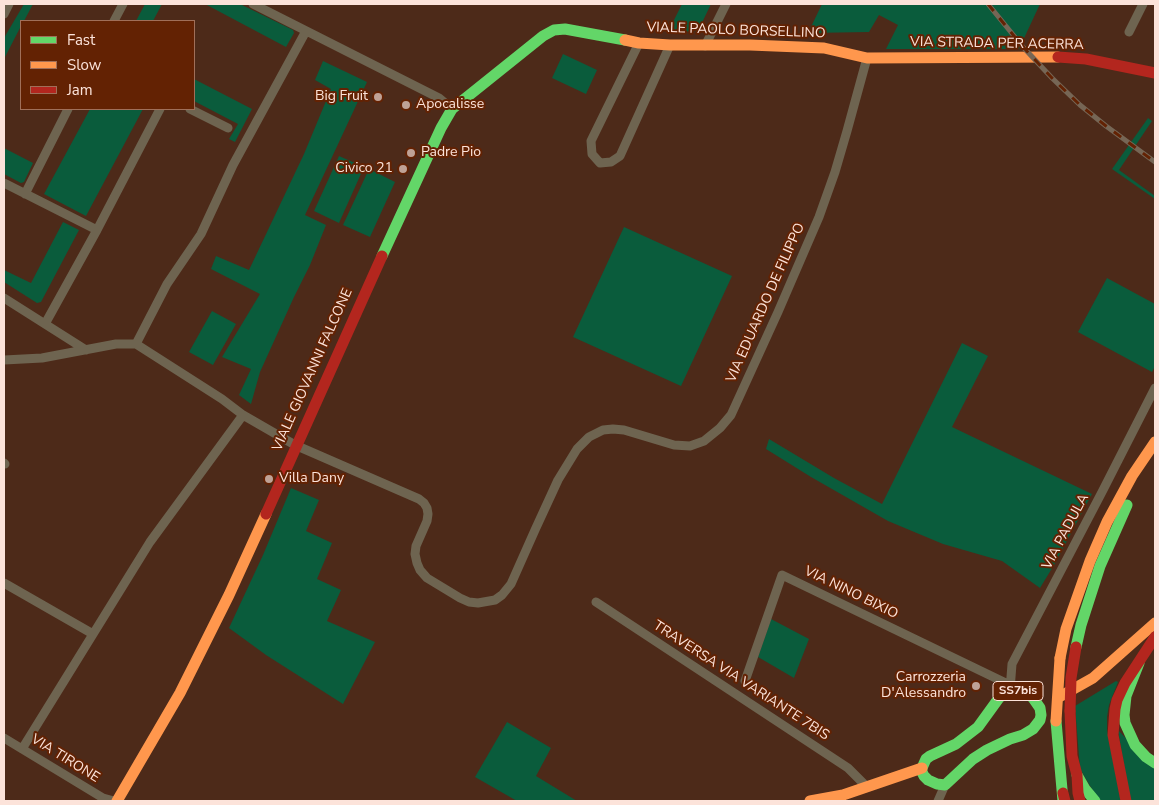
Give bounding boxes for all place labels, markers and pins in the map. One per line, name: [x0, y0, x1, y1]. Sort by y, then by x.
place label: Big Fruit: [315, 89, 368, 105]
marker: Big Fruit: [372, 91, 384, 103]
place label: Apocalisse: [416, 97, 484, 113]
marker: Apocalisse: [400, 99, 412, 111]
place label: Padre Pio: [421, 145, 481, 161]
marker: Padre Pio: [405, 147, 417, 159]
place label: Civico 21: [335, 161, 393, 177]
marker: Civico 21: [397, 163, 409, 175]
place label: Villa Dany: [279, 471, 344, 487]
marker: Villa Dany: [263, 473, 275, 485]
place label: Carrozzeria D'Alessandro: [881, 670, 966, 702]
marker: Carrozzeria D'Alessandro: [970, 680, 982, 692]

